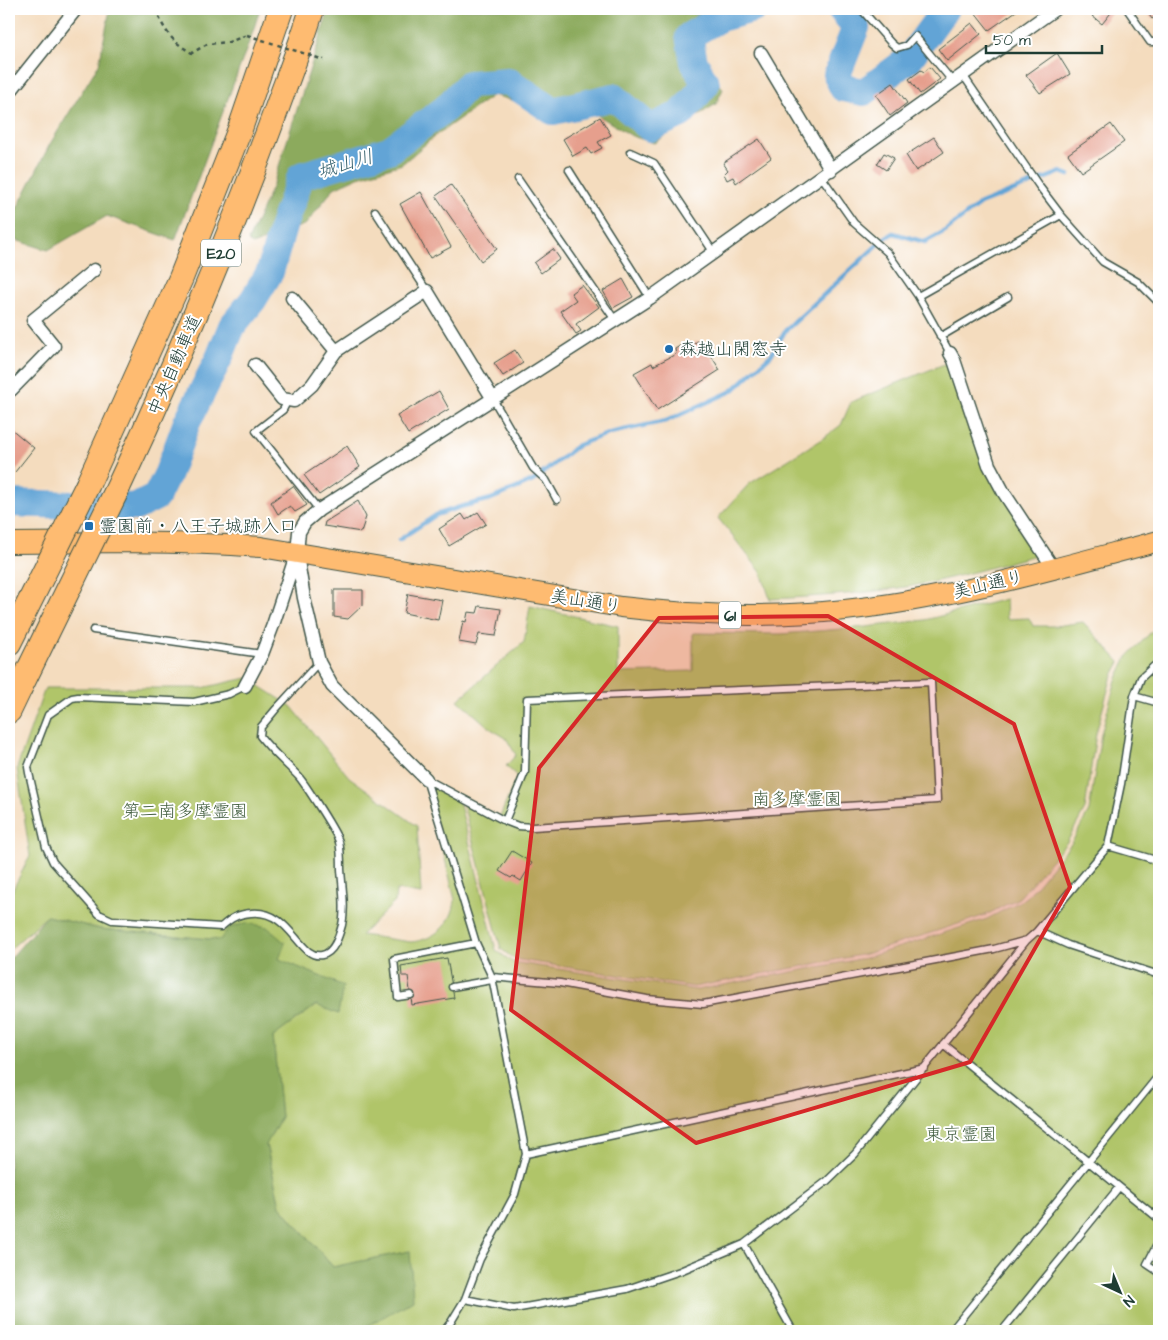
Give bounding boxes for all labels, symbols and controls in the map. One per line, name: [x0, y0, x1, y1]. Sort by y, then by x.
scale bar: [986, 22, 1102, 54]
text: 50 m: [993, 30, 1031, 51]
water label: 城山川: [314, 143, 377, 186]
road number: E20: [201, 240, 241, 266]
street label: 中央自動車道: [141, 311, 208, 420]
place label: 森越山閑窓寺: [679, 337, 787, 362]
marker: 森越山閑窓寺: [663, 343, 675, 355]
place label: 霊園前・八王子城跡入口: [99, 514, 297, 539]
marker: 霊園前・八王子城跡入口: [83, 520, 95, 532]
street label: 美山通り: [950, 564, 1026, 605]
street label: 美山通り: [548, 584, 623, 619]
road number: 61: [719, 602, 741, 628]
park label: 南多摩霊園: [752, 787, 842, 812]
park label: 第二南多摩霊園: [122, 799, 248, 824]
park label: 東京霊園: [925, 1122, 997, 1147]
north arrow: [1096, 1268, 1146, 1318]
text: N: [1118, 1290, 1138, 1311]

